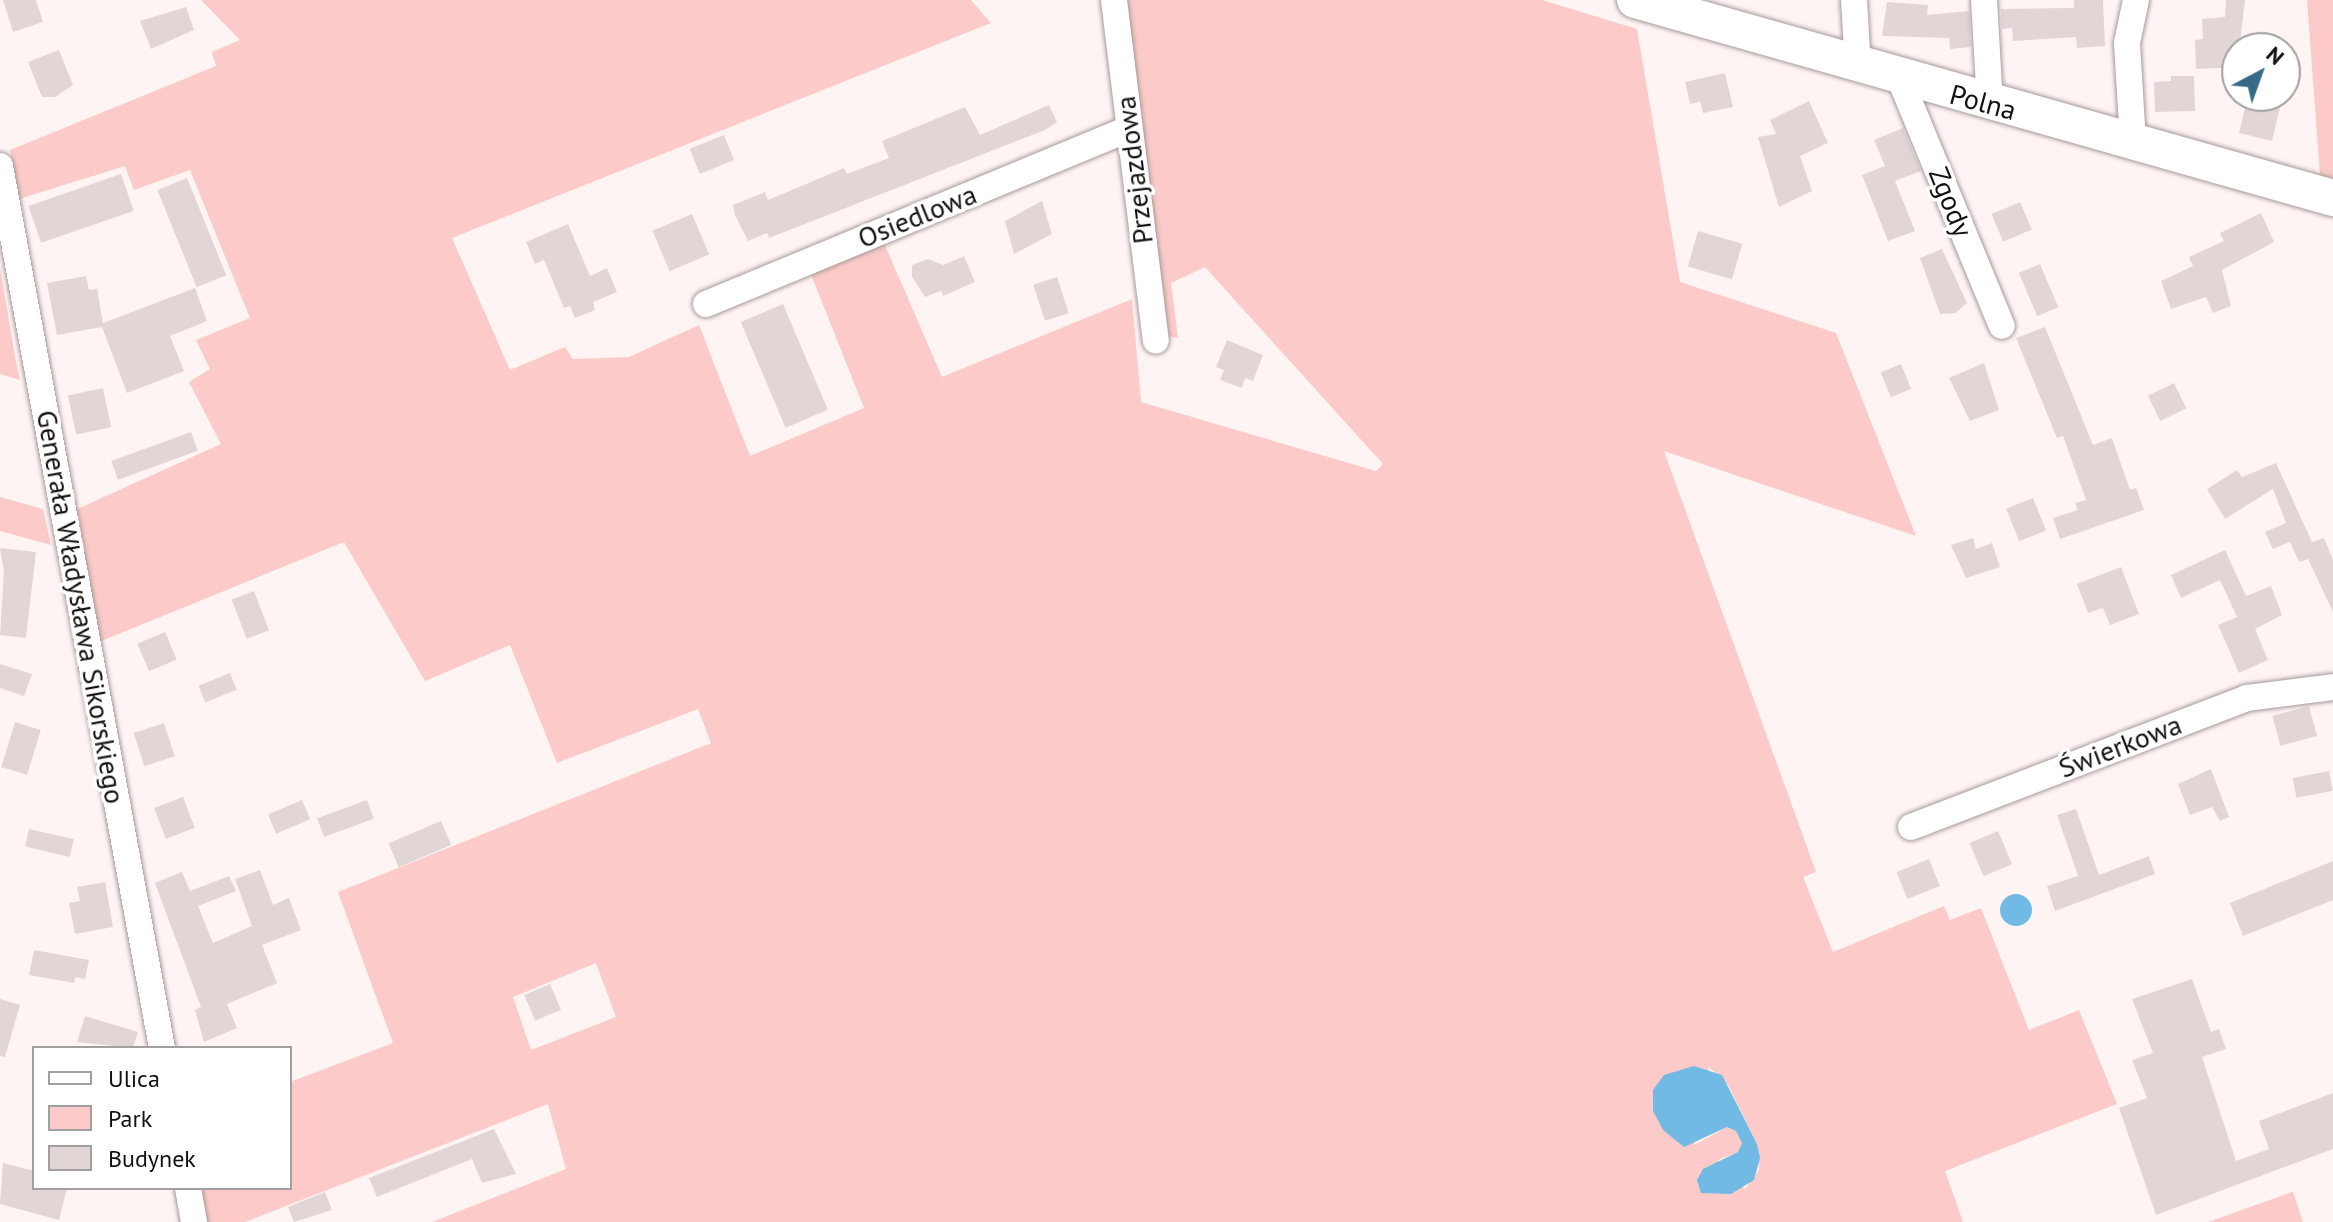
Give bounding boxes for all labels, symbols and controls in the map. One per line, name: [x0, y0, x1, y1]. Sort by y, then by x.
north arrow: [2221, 32, 2301, 112]
text: N: [2261, 40, 2290, 71]
street label: Polna: [1946, 77, 2020, 127]
street label: Przejazdowa: [1108, 94, 1160, 246]
street label: Zgody: [1922, 162, 1980, 242]
street label: Osiedlowa: [853, 177, 981, 255]
street label: Generała Władysława Sikorskiego: [30, 407, 132, 807]
street label: Świerkowa: [2054, 707, 2186, 785]
legend: [32, 1046, 292, 1190]
text: Ulica: [108, 1063, 160, 1094]
text: Park: [108, 1103, 152, 1134]
text: Budynek: [108, 1143, 196, 1174]

